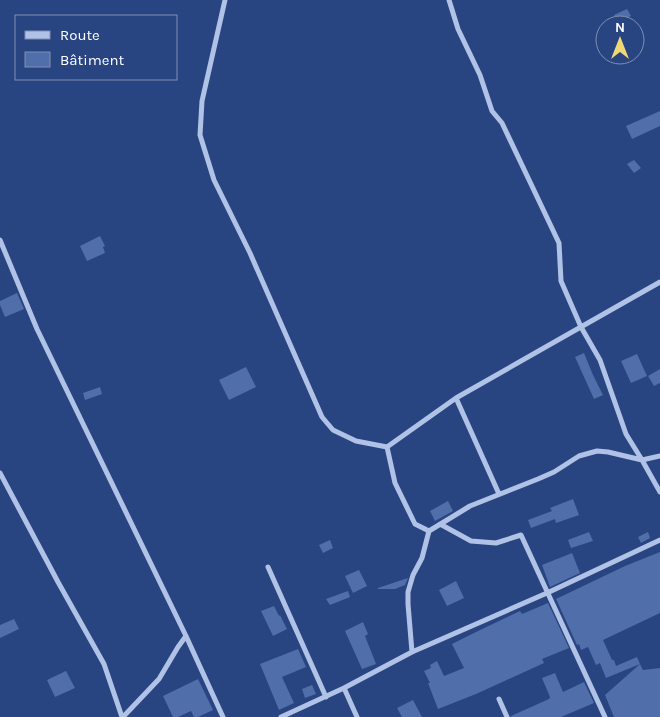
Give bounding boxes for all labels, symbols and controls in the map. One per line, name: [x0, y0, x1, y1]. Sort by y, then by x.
legend: [15, 15, 178, 80]
north arrow: [595, 15, 645, 65]
text: N: [615, 19, 625, 36]
text: Route: [60, 26, 100, 44]
text: Bâtiment: [60, 51, 124, 69]

